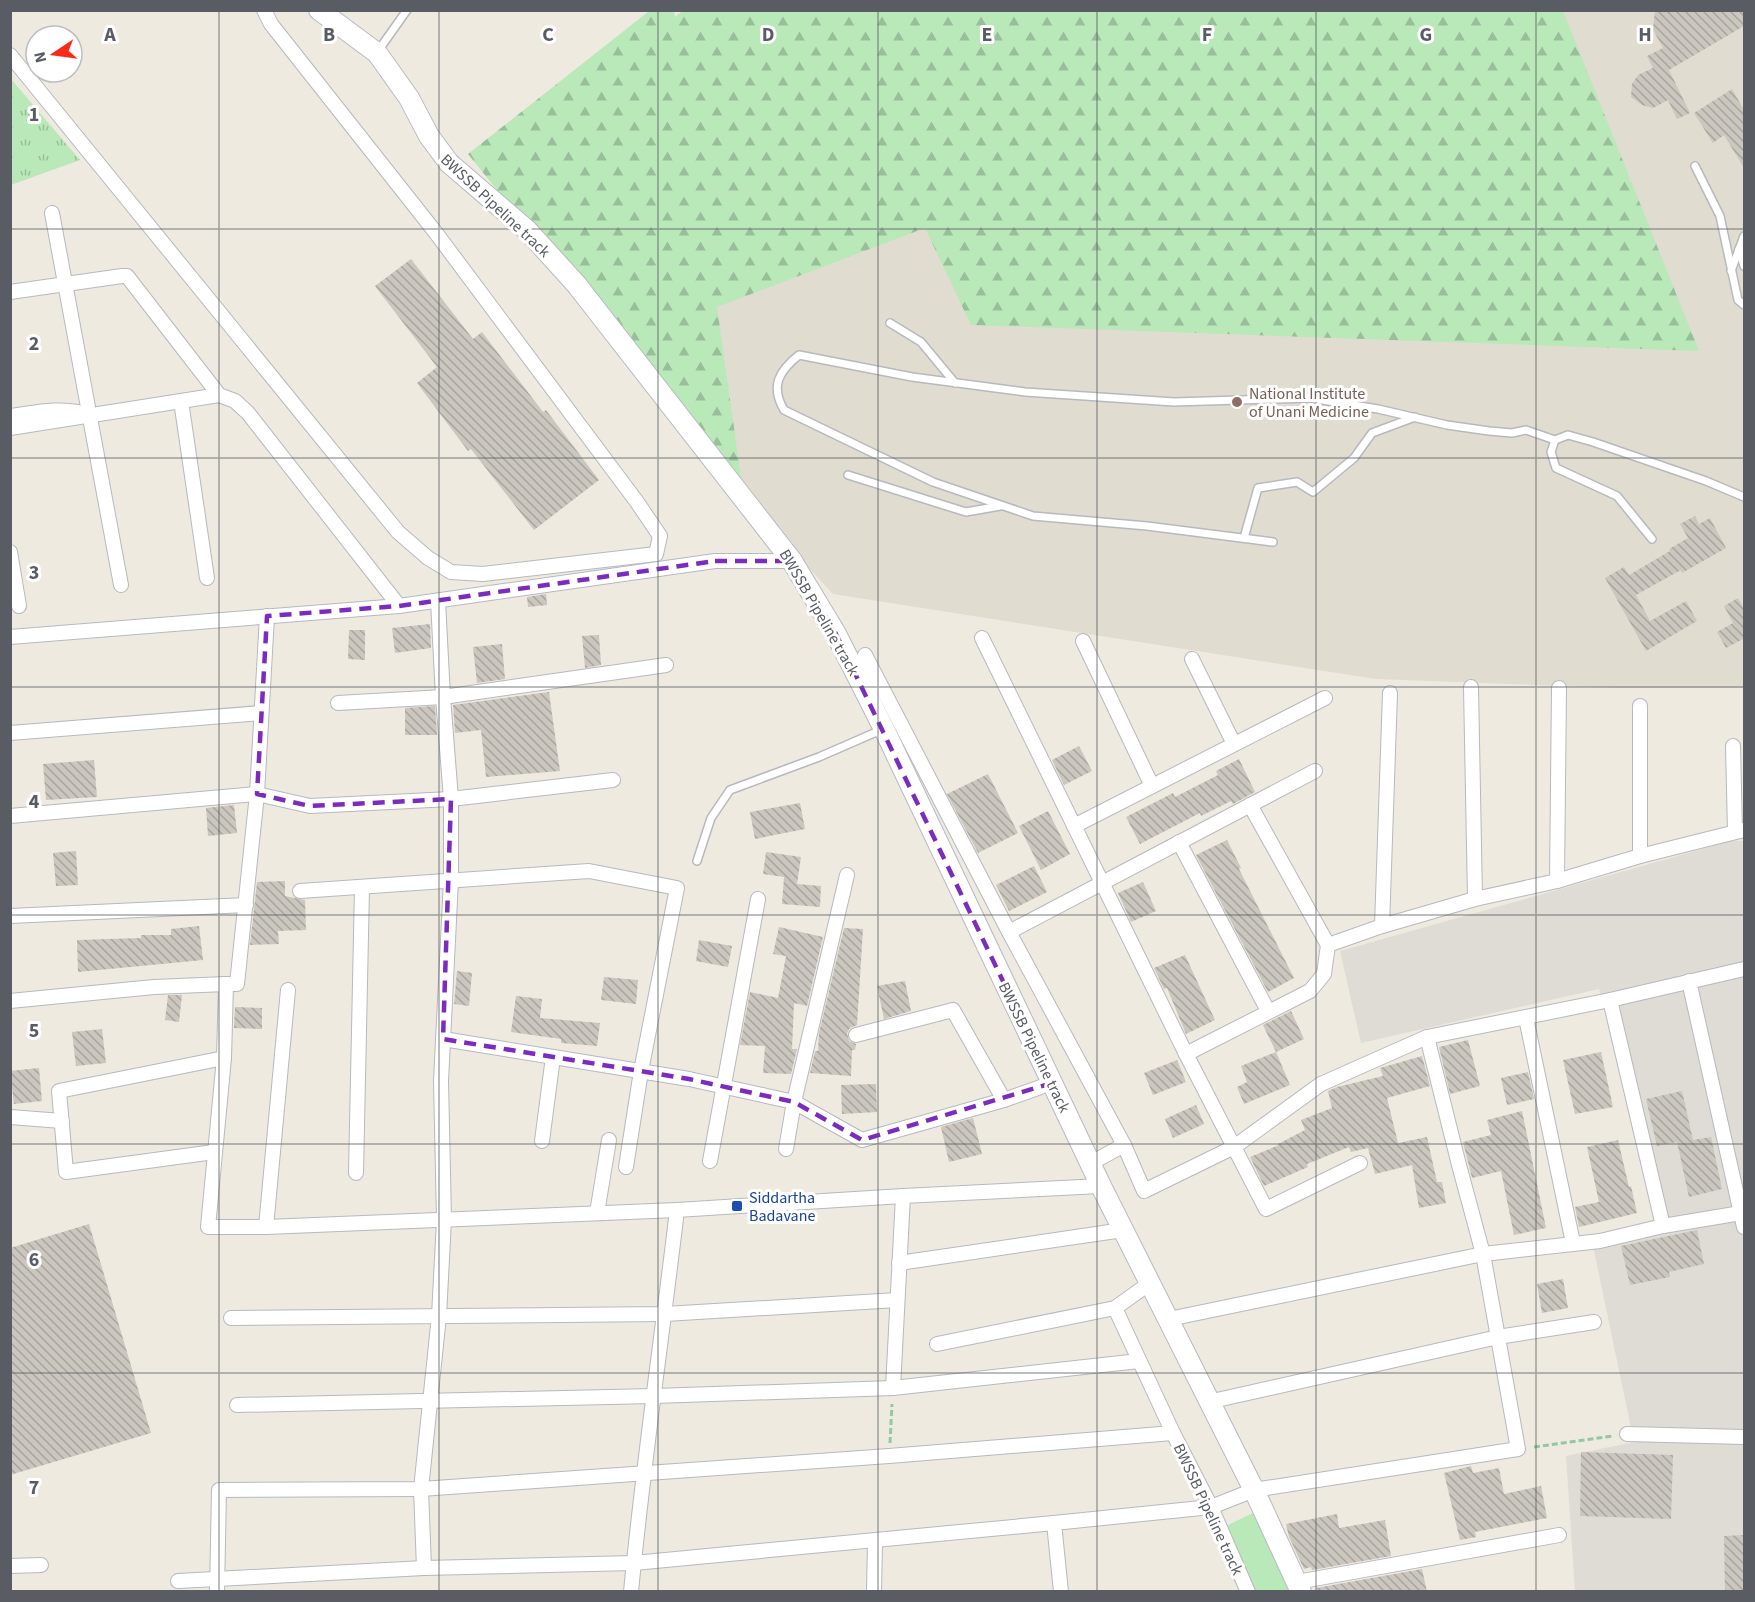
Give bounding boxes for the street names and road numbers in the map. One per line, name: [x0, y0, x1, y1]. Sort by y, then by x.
street label: BWSSB Pipeline track: [436, 149, 555, 263]
street label: BWSSB Pipeline track: [774, 545, 864, 680]
street label: BWSSB Pipeline track: [993, 978, 1075, 1117]
street label: BWSSB Pipeline track: [1168, 1440, 1248, 1579]

